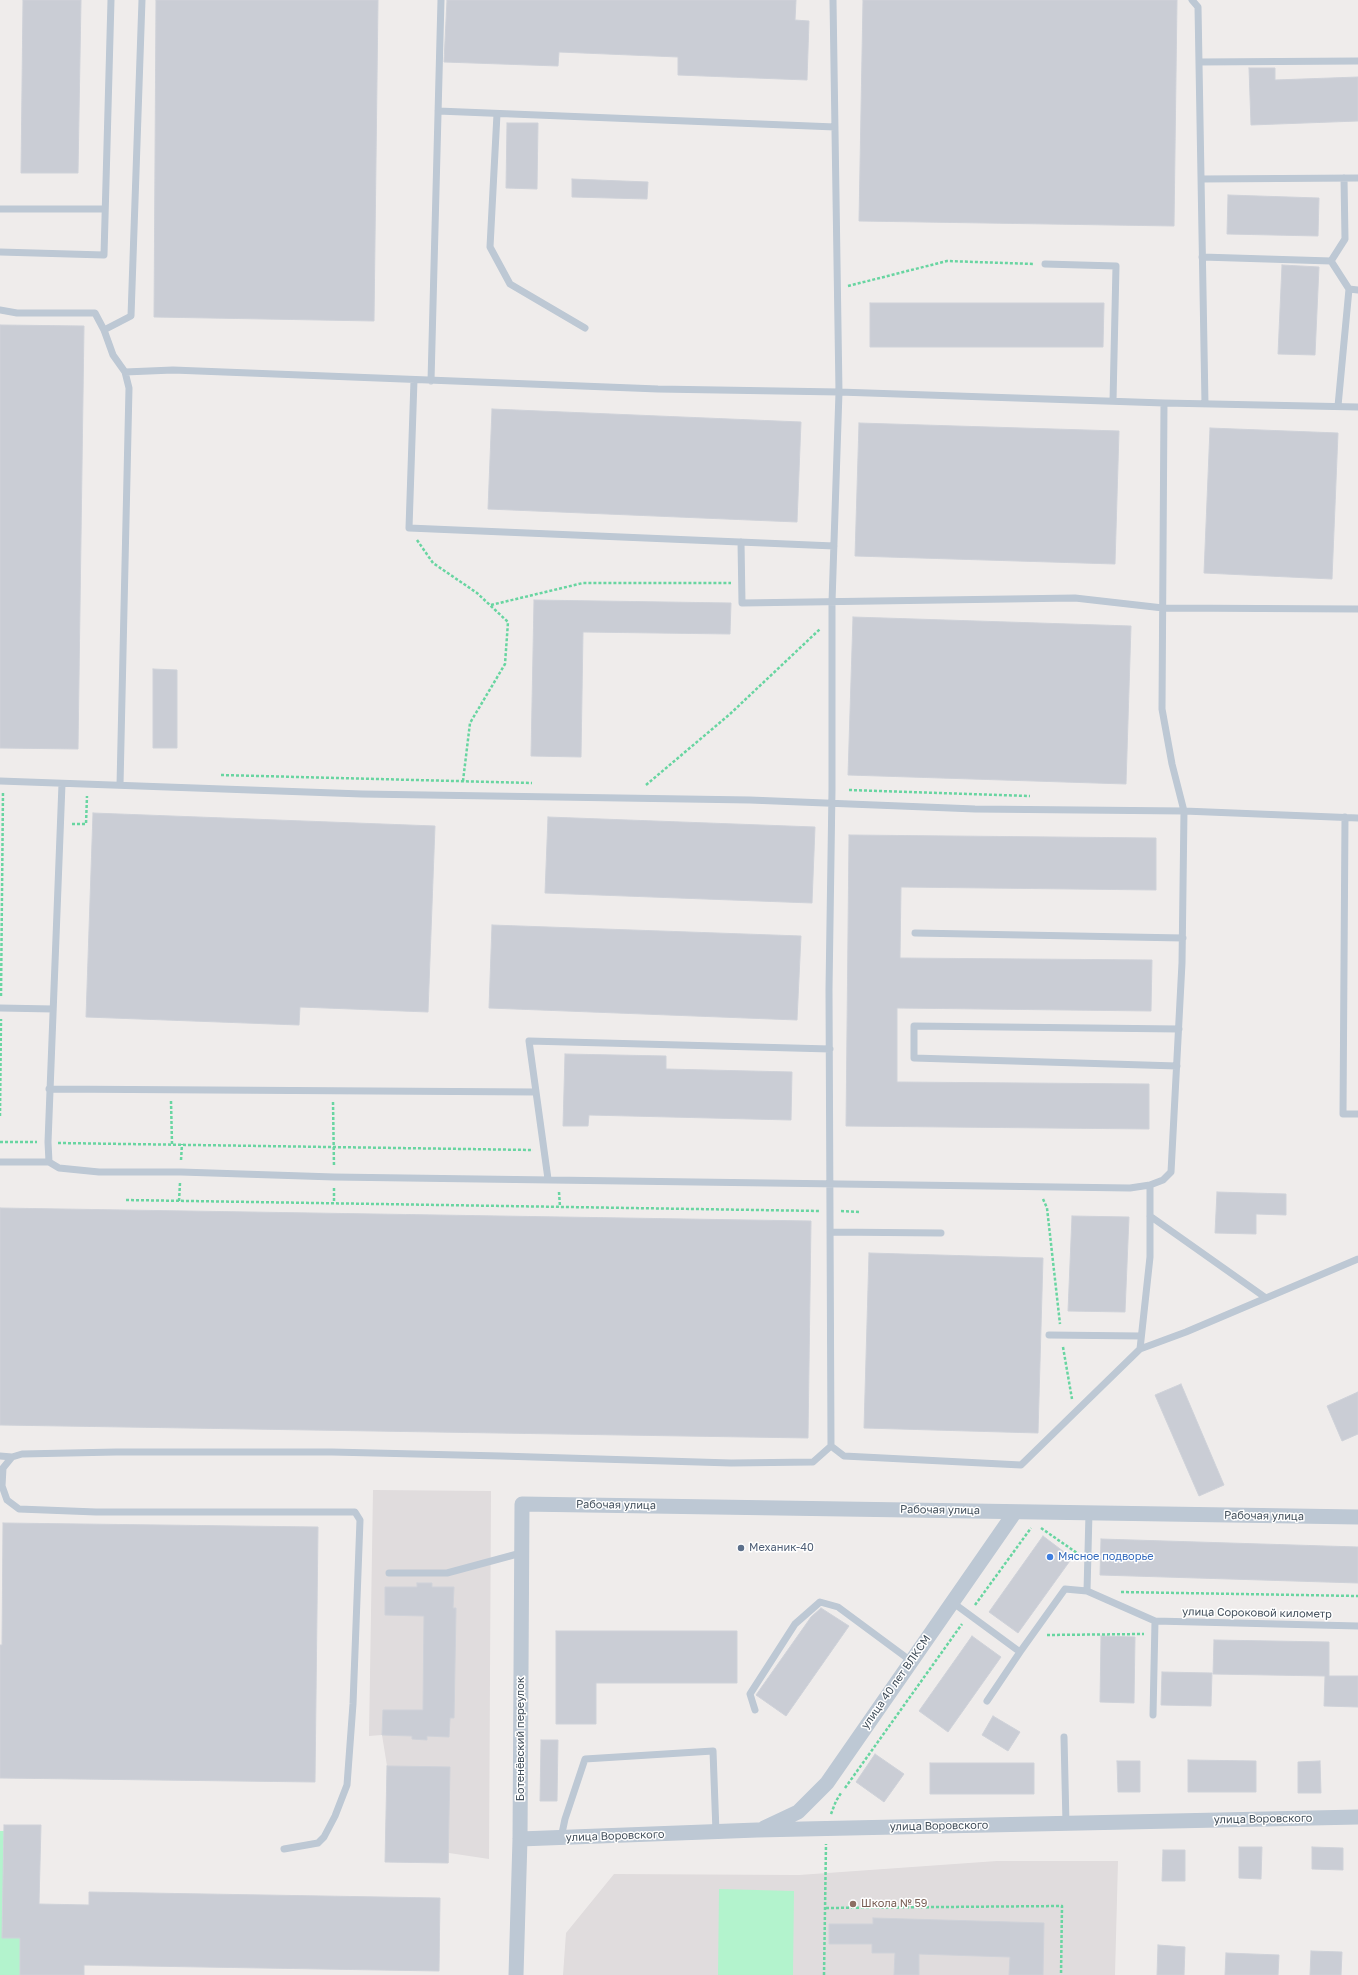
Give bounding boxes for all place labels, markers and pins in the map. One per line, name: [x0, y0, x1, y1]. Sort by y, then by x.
place label: Механик-40: [749, 1541, 814, 1555]
marker: Механик-40: [736, 1543, 746, 1553]
place label: Мясное подворье: [1058, 1550, 1154, 1564]
marker: Мясное подворье: [1045, 1552, 1055, 1562]
place label: Школа № 59: [861, 1897, 927, 1911]
marker: Школа № 59: [848, 1899, 858, 1909]

